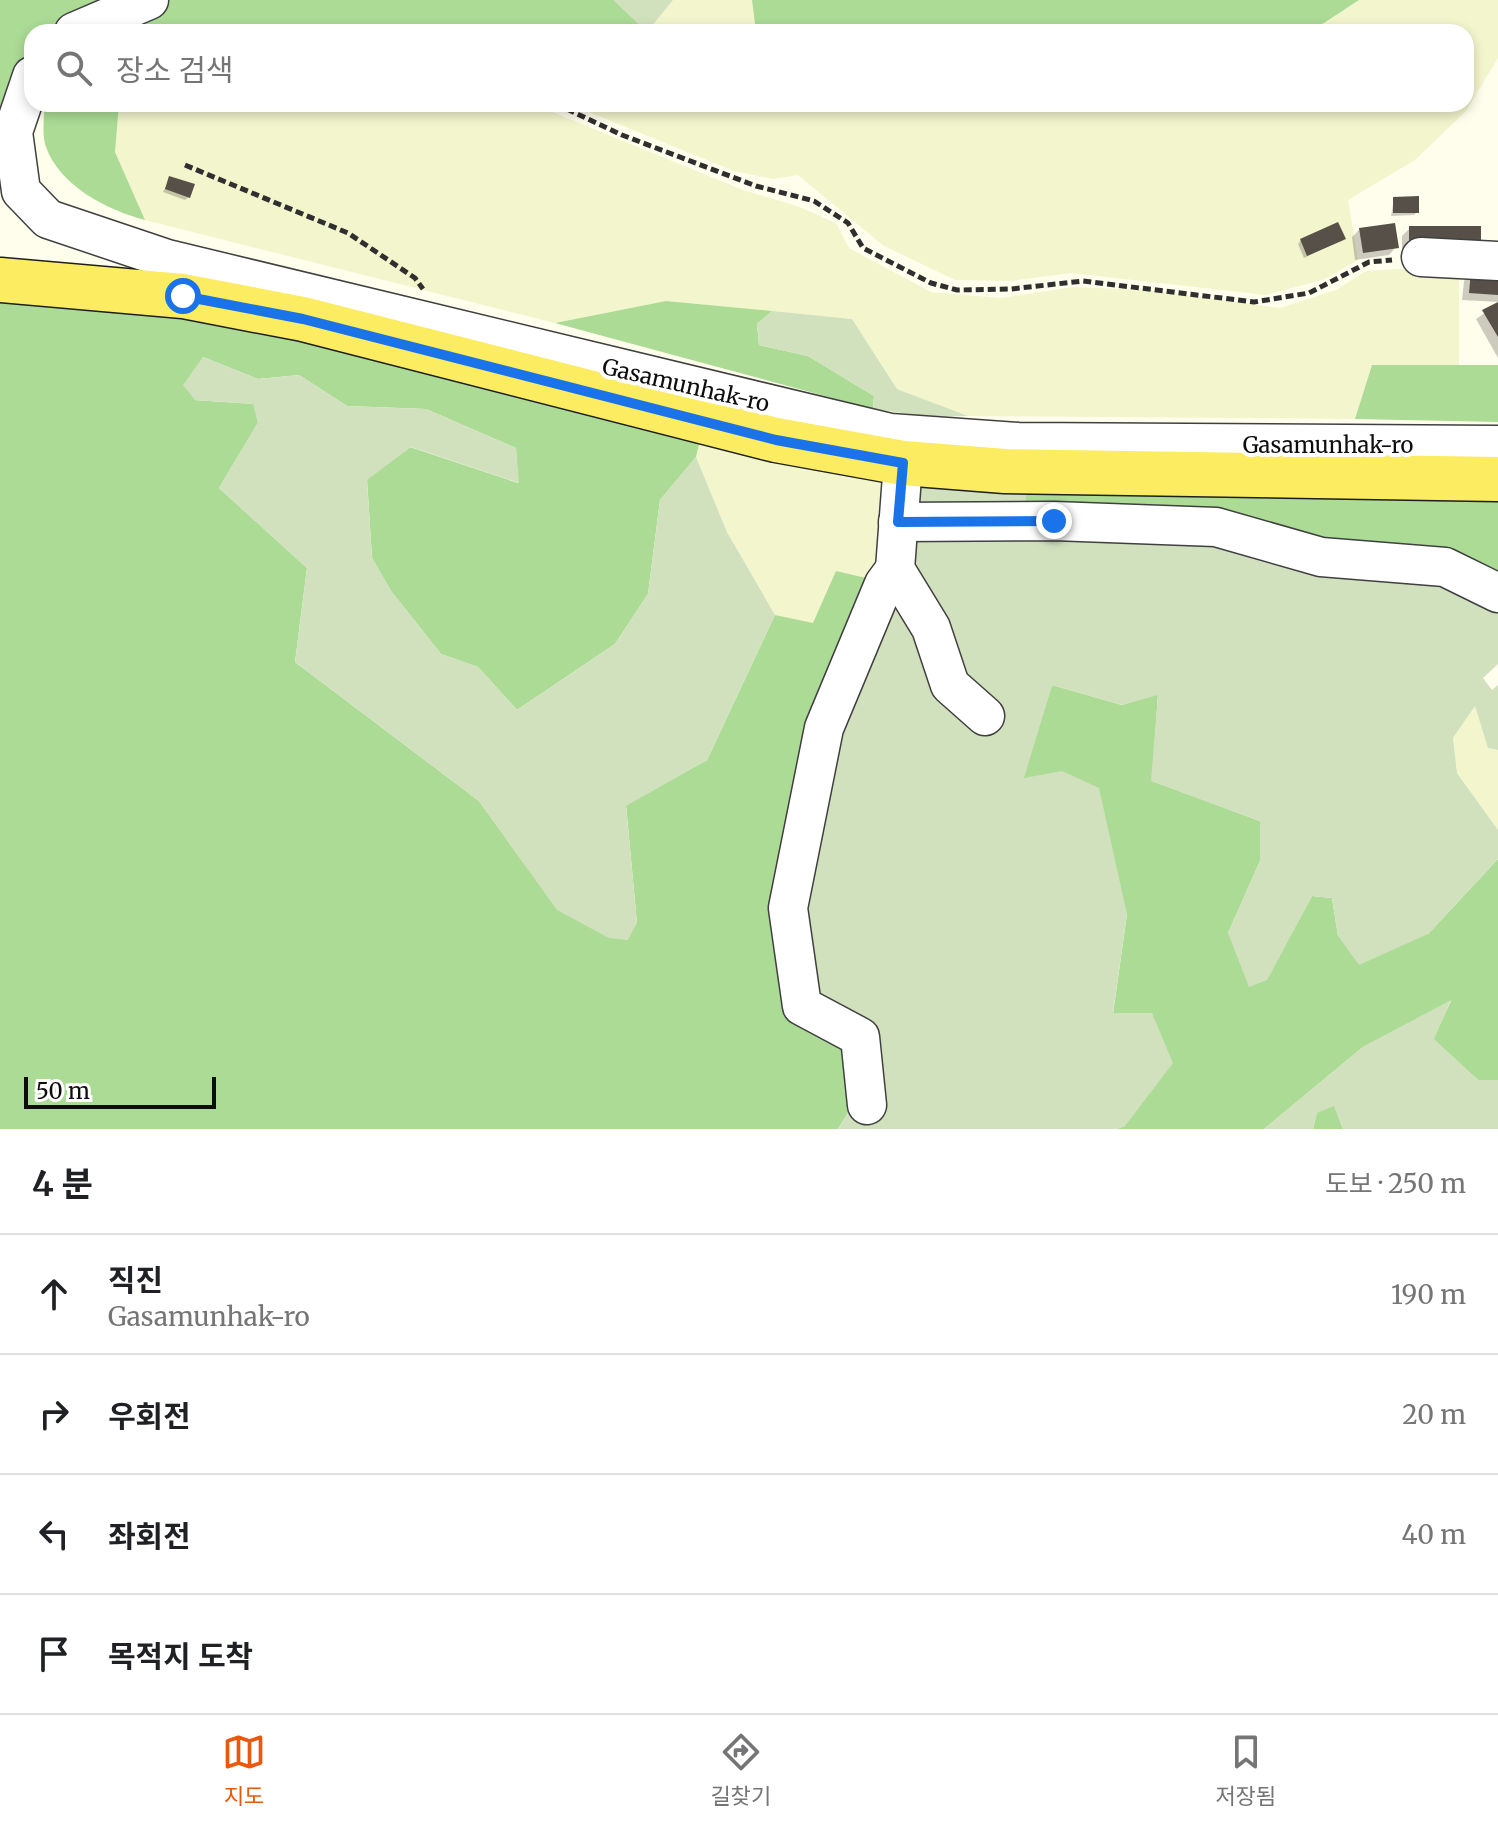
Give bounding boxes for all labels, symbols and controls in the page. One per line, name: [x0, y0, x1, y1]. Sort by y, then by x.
search box: [24, 24, 1474, 112]
icon: search: [52, 46, 96, 90]
text: 장소 검색: [116, 51, 234, 89]
route start: [165, 278, 201, 314]
street label: Gasamunhak-ro: [600, 352, 772, 418]
street label: Gasamunhak-ro: [1243, 431, 1413, 459]
route end: [1036, 503, 1072, 539]
scale bar: [24, 1073, 216, 1109]
text: 50 m: [36, 1077, 90, 1105]
text: 4 분: [32, 1163, 93, 1205]
text: 도보 · 250 m: [1325, 1167, 1466, 1200]
text: 직진: [108, 1261, 163, 1299]
icon: ahead: [32, 1272, 76, 1316]
text: 190 m: [1391, 1278, 1466, 1311]
text: Gasamunhak-ro: [108, 1300, 310, 1333]
icon: right: [32, 1392, 76, 1436]
text: 우회전: [108, 1397, 191, 1435]
text: 20 m: [1402, 1398, 1466, 1431]
icon: left: [32, 1512, 76, 1556]
text: 좌회전: [108, 1517, 191, 1555]
text: 40 m: [1402, 1518, 1466, 1551]
icon: arrive: [32, 1632, 76, 1676]
text: 목적지 도착: [108, 1637, 253, 1675]
tab: 지도: [222, 1730, 266, 1810]
tab: 길찾기: [710, 1730, 771, 1810]
tab: 저장됨: [1215, 1730, 1276, 1810]

